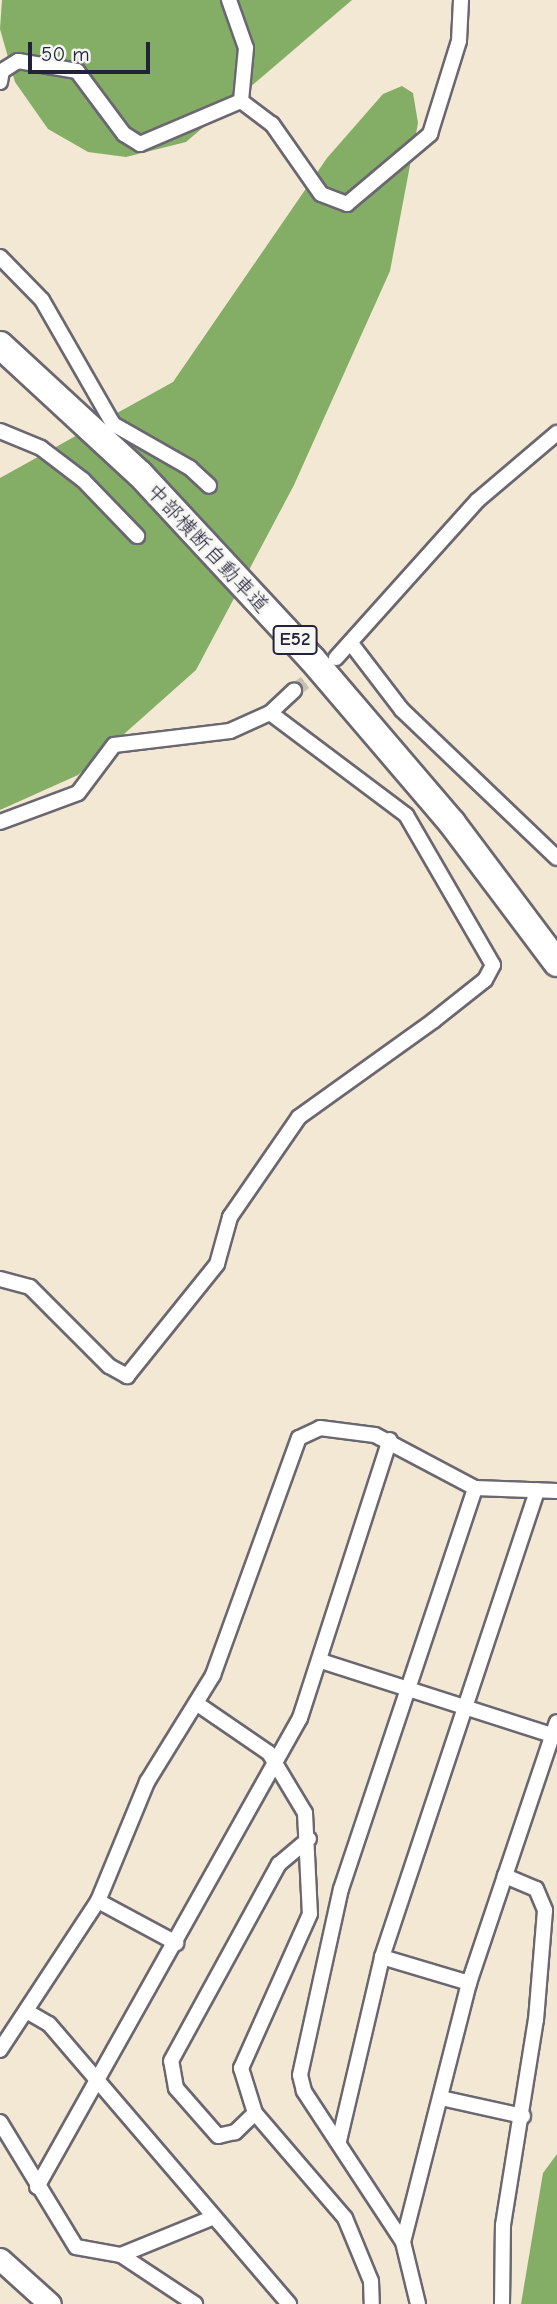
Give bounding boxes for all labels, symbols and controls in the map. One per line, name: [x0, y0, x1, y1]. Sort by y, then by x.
scale bar: [32, 28, 154, 72]
text: 50 m: [41, 42, 90, 66]
street label: 中部横断自動車道: [141, 478, 275, 618]
road number: E52: [272, 624, 318, 656]

